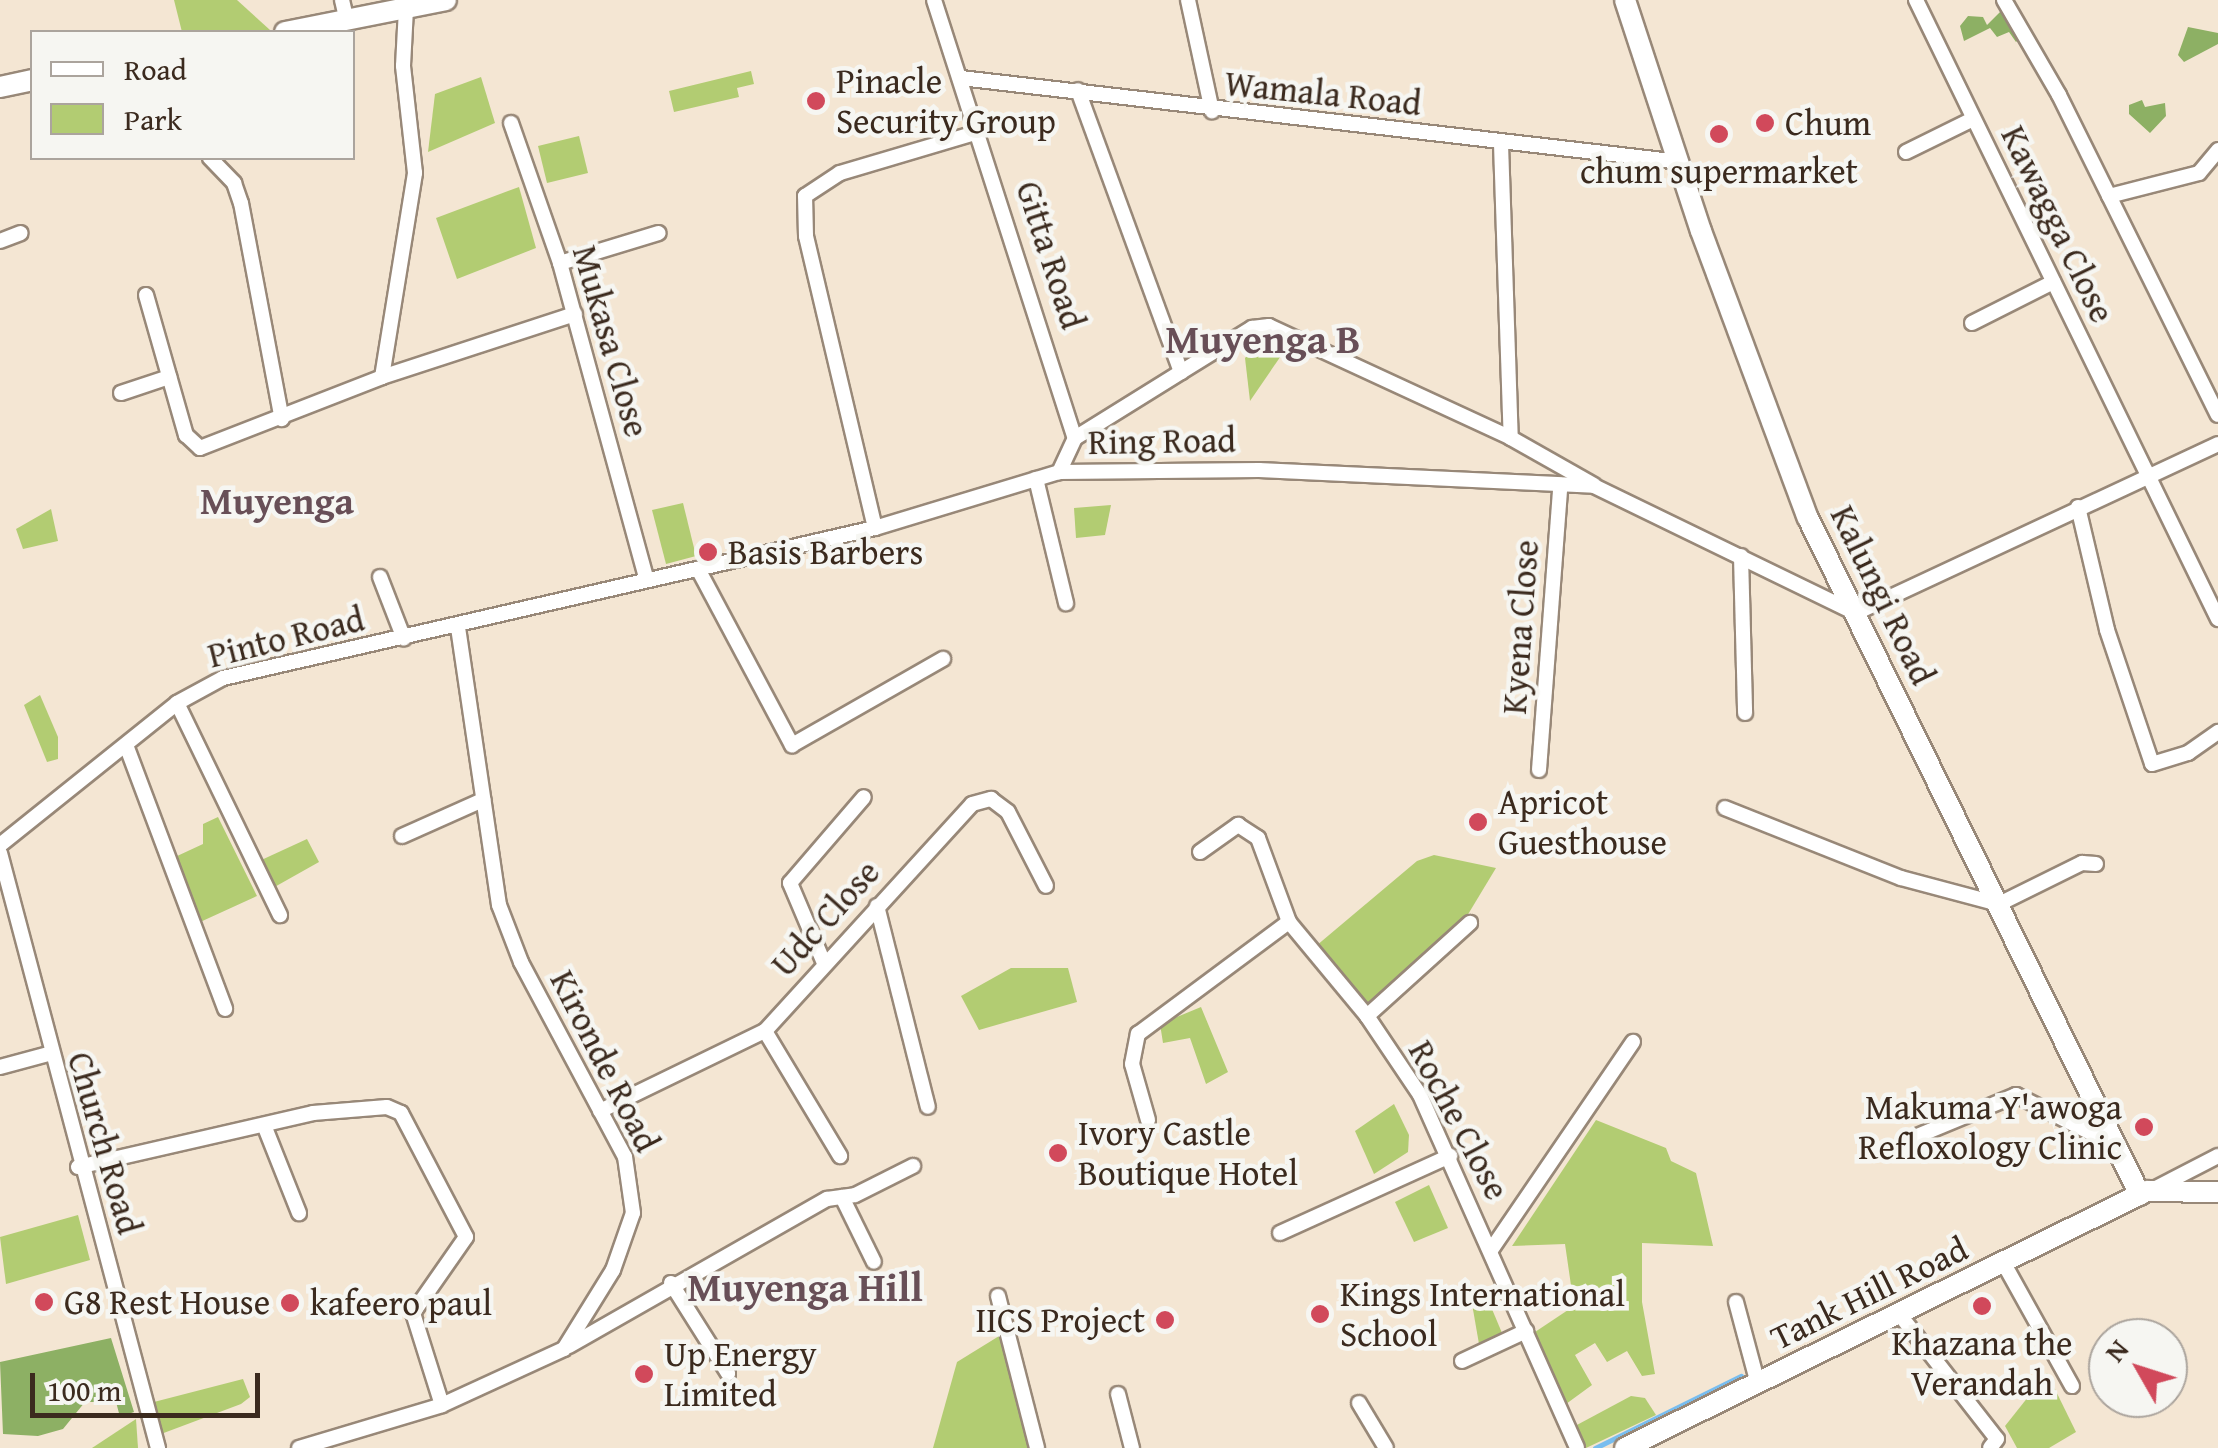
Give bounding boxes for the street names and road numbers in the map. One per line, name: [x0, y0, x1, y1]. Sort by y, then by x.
street label: Wamala Road: [1223, 62, 1423, 124]
street label: Kawagga Close: [1992, 119, 2124, 329]
street label: Gitta Road: [1007, 176, 1095, 334]
street label: Mukasa Close: [564, 240, 658, 442]
street label: Ring Road: [1088, 419, 1236, 463]
street label: Kalungi Road: [1822, 499, 1944, 691]
street label: Kyena Close: [1493, 538, 1547, 716]
street label: Pinto Road: [204, 597, 368, 677]
street label: Udc Close: [762, 851, 888, 985]
street label: Kironde Road: [541, 963, 669, 1159]
street label: Roche Close: [1400, 1033, 1518, 1207]
street label: Church Road: [59, 1047, 151, 1239]
street label: Tank Hill Road: [1764, 1227, 1974, 1359]

